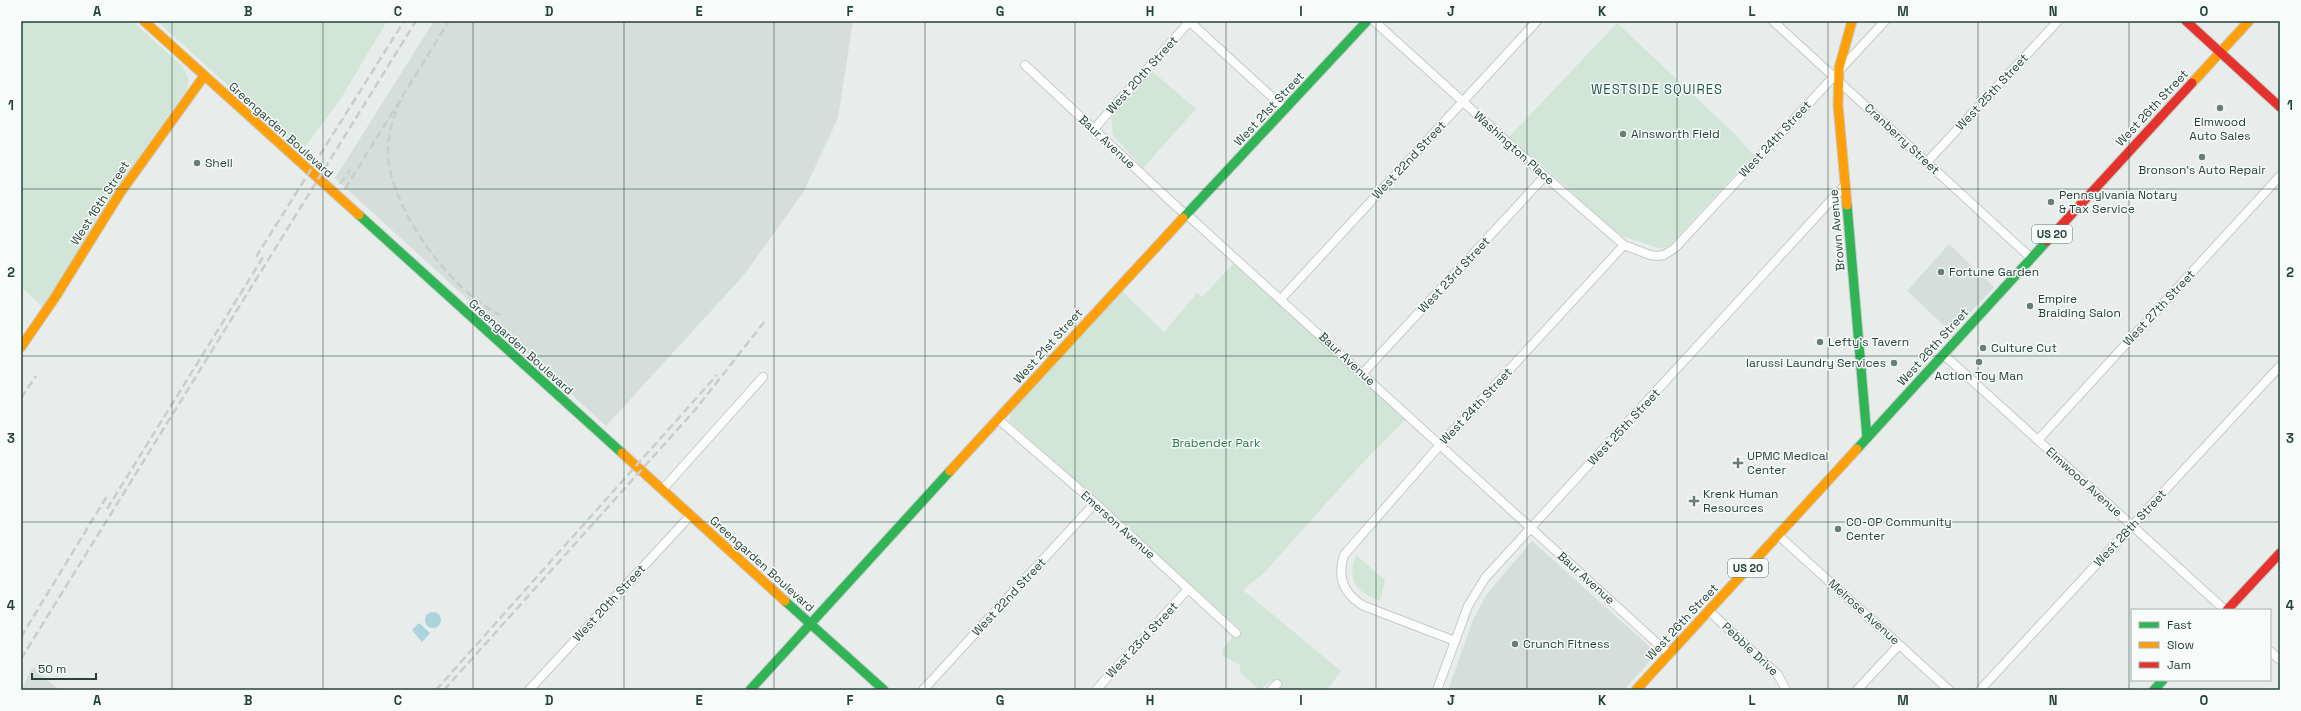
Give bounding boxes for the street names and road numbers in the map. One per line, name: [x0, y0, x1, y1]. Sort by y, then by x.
street label: West 20th Street: [1103, 33, 1181, 117]
street label: West 25th Street: [1952, 50, 2032, 134]
street label: West 26th Street: [2112, 66, 2192, 150]
street label: West 21st Street: [1230, 68, 1308, 150]
street label: Greengarden Boulevard: [225, 79, 337, 181]
street label: West 24th Street: [1735, 97, 1815, 181]
street label: Cranberry Street: [1861, 100, 1943, 178]
street label: Washington Place: [1470, 108, 1558, 188]
street label: Baur Avenue: [1075, 112, 1139, 172]
street label: West 22nd Street: [1369, 117, 1449, 203]
street label: West 16th Street: [67, 158, 133, 248]
street label: Brown Avenue: [1825, 189, 1849, 271]
road number: US 20: [2032, 225, 2072, 243]
street label: West 23rd Street: [1415, 234, 1493, 316]
street label: West 27th Street: [2119, 266, 2199, 350]
street label: Greengarden Boulevard: [465, 296, 577, 398]
street label: West 21st Street: [1010, 305, 1086, 387]
street label: West 26th Street: [1894, 305, 1972, 389]
street label: Baur Avenue: [1315, 329, 1379, 389]
street label: West 24th Street: [1436, 364, 1516, 448]
street label: West 25th Street: [1584, 385, 1664, 469]
street label: Elmwood Avenue: [2042, 443, 2126, 521]
street label: West 28th Street: [2090, 486, 2170, 570]
street label: Emerson Avenue: [1077, 487, 1159, 563]
street label: Greengarden Boulevard: [706, 513, 818, 615]
street label: Baur Avenue: [1554, 548, 1618, 608]
street label: West 22nd Street: [969, 554, 1049, 640]
road number: US 20: [1728, 559, 1768, 577]
street label: West 20th Street: [569, 561, 649, 645]
street label: Melrose Avenue: [1825, 576, 1903, 648]
street label: West 26th Street: [1642, 580, 1722, 664]
street label: West 23rd Street: [1103, 599, 1181, 681]
street label: Pebble Drive: [1718, 619, 1782, 679]

